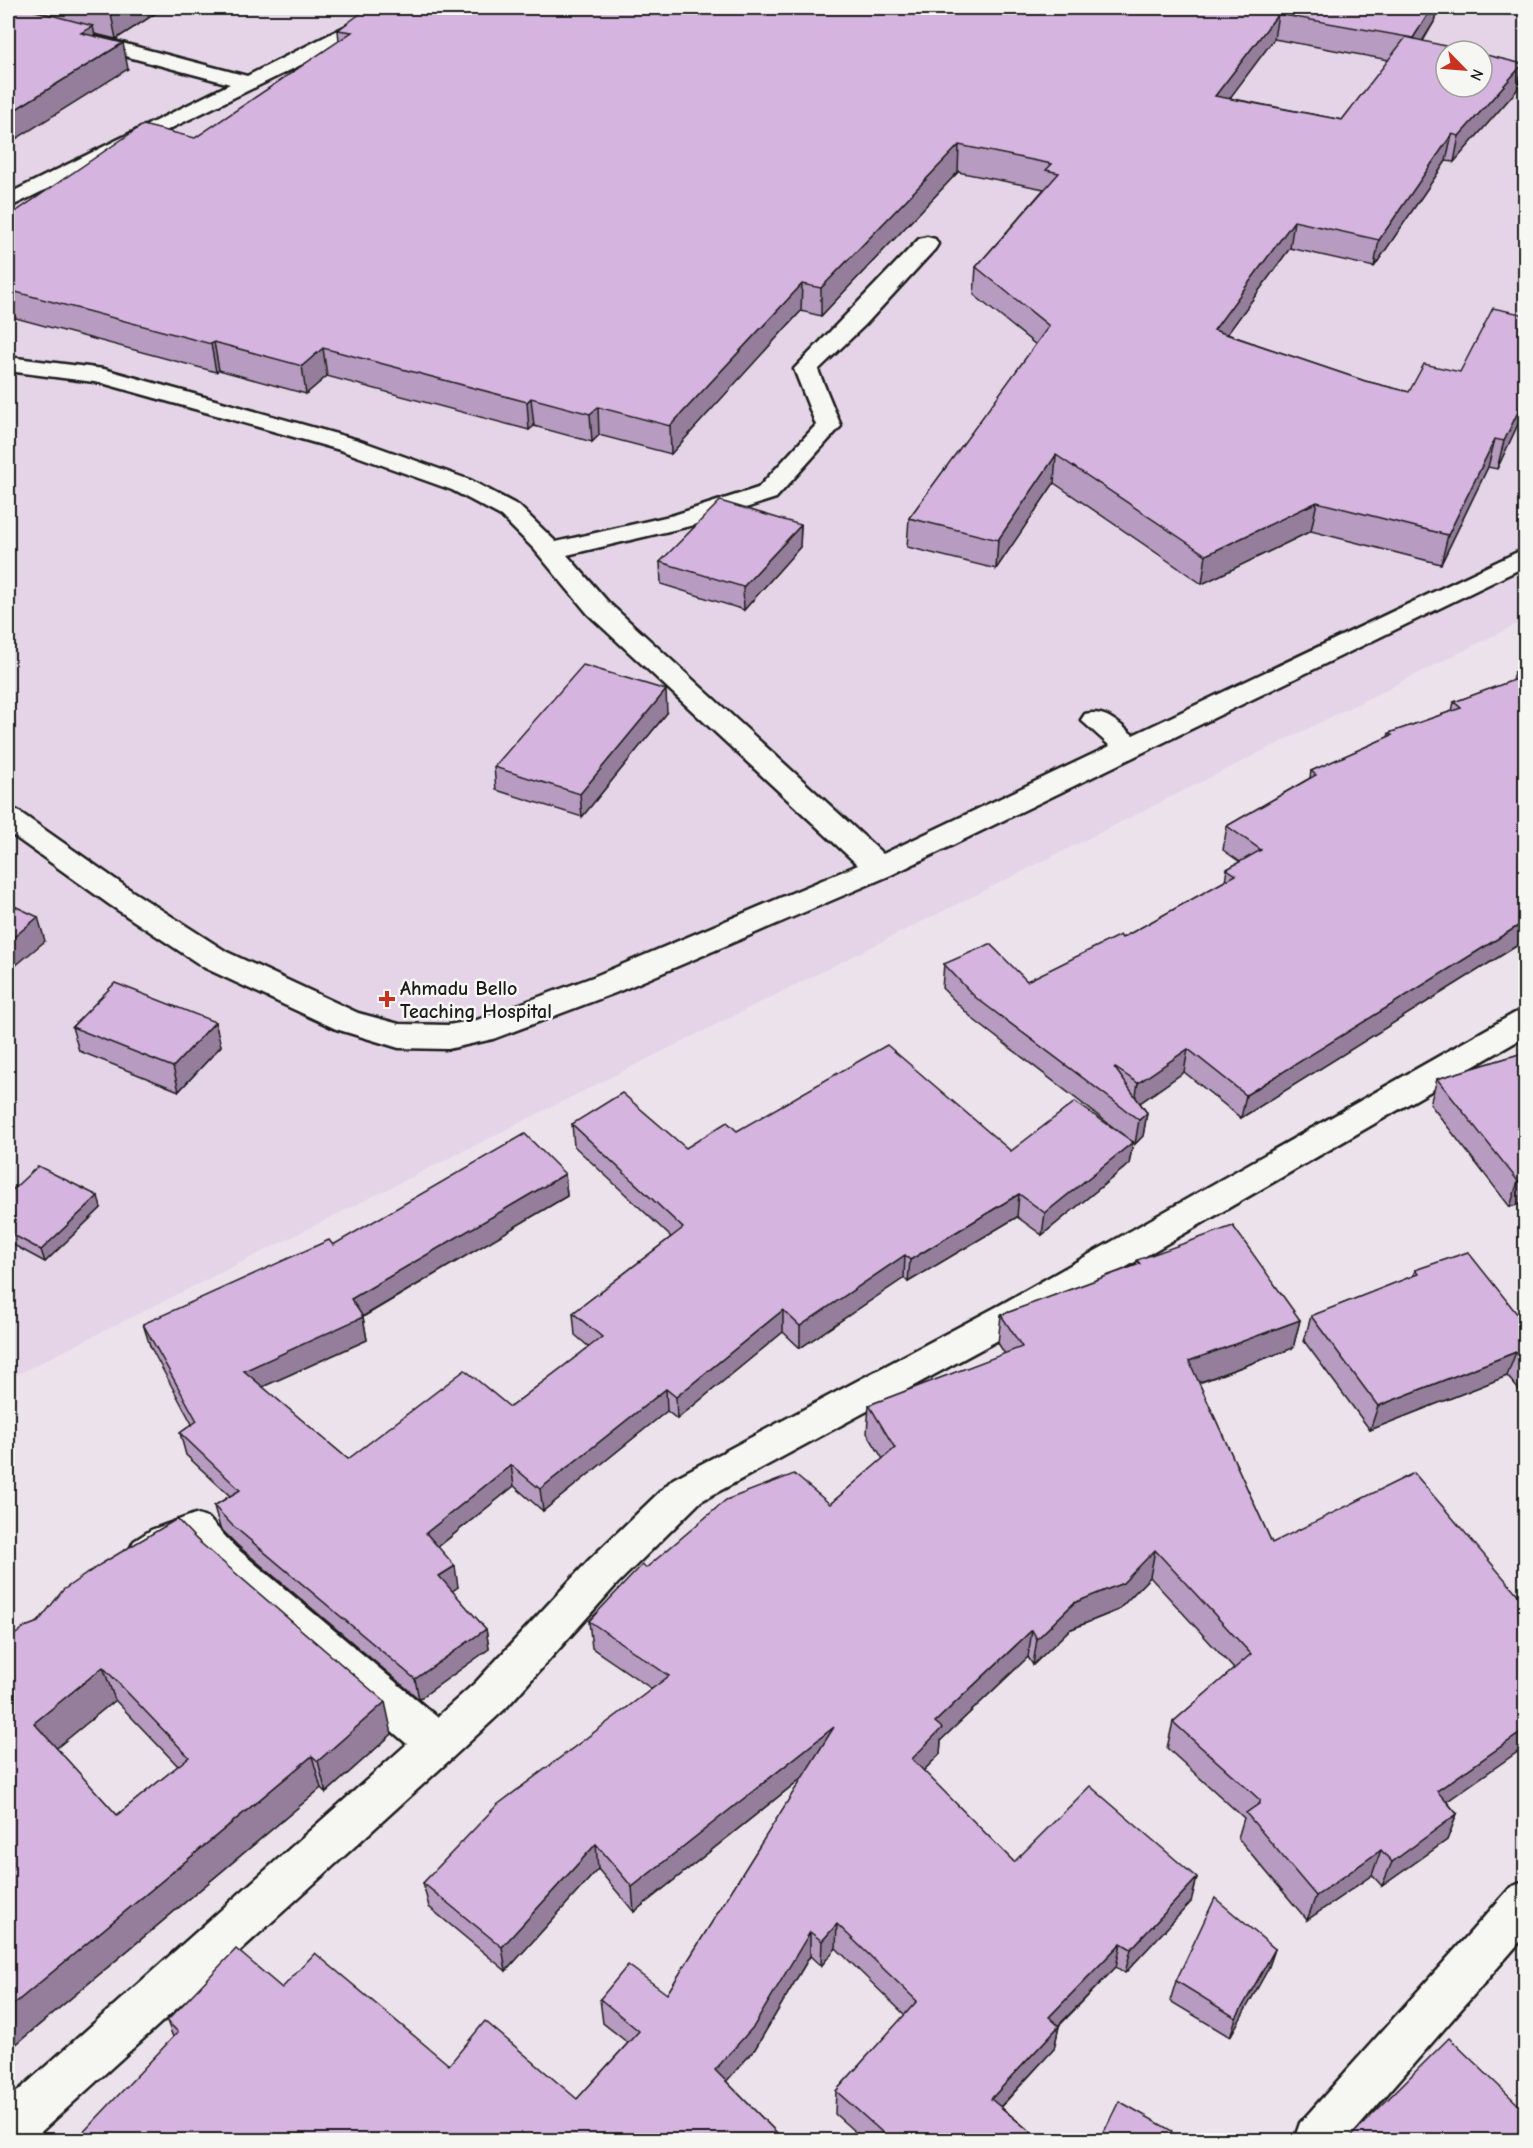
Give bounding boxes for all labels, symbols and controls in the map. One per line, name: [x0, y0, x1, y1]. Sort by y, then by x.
north arrow: [1434, 39, 1494, 99]
text: N: [1466, 66, 1487, 83]
place label: Ahmadu Bello Teaching Hospital: [400, 977, 552, 1023]
marker: Ahmadu Bello Teaching Hospital: [378, 990, 396, 1008]

